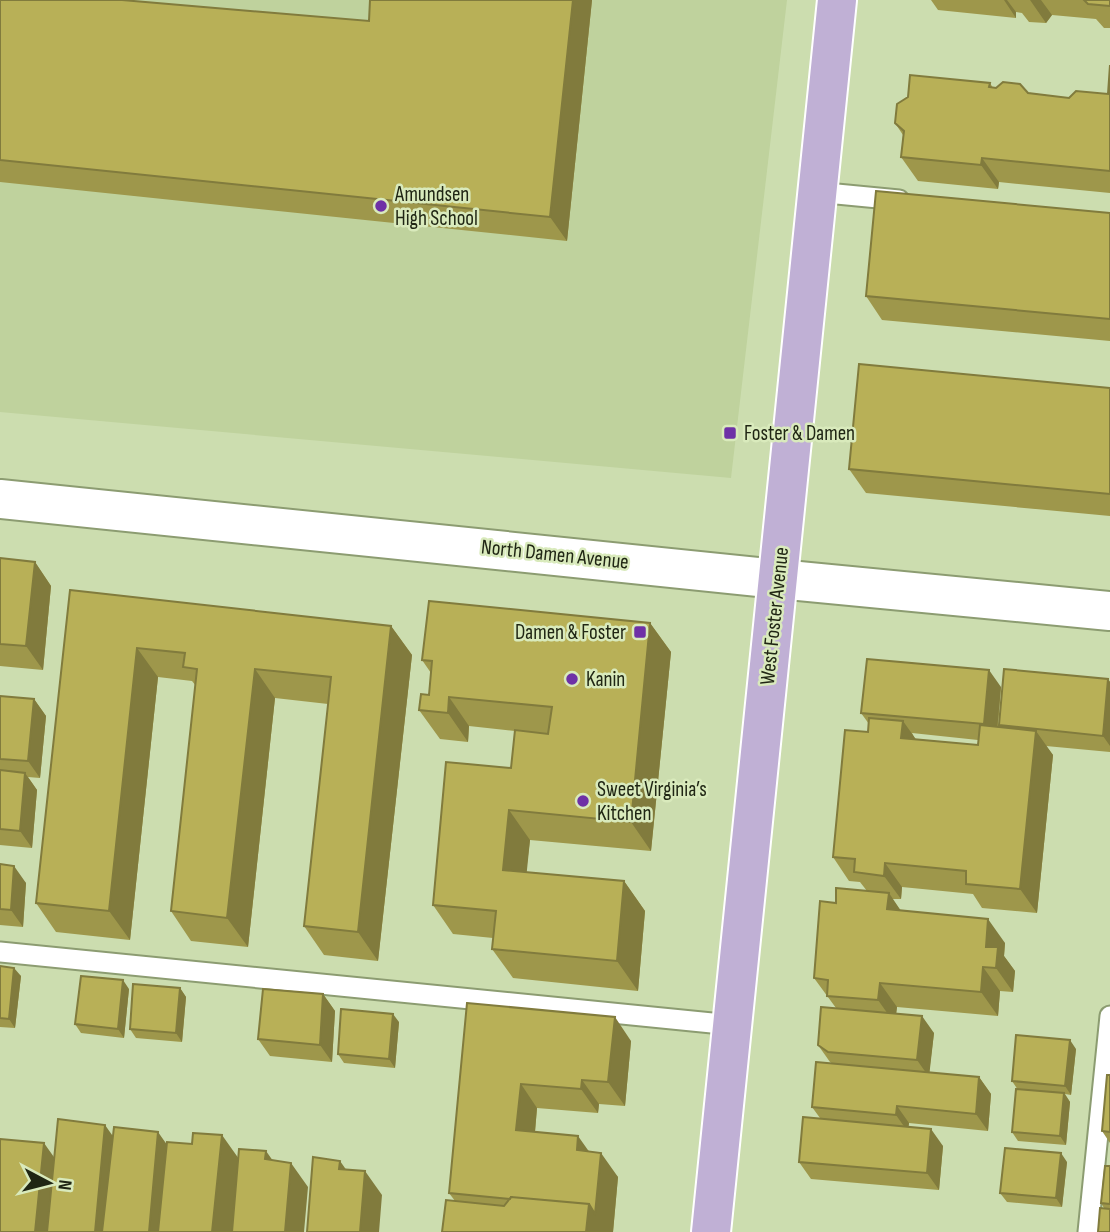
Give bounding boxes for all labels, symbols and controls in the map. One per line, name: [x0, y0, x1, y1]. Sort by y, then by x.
place label: Amundsen High School: [394, 182, 478, 231]
marker: Amundsen High School: [373, 198, 389, 214]
place label: Foster & Damen: [744, 421, 855, 446]
marker: Foster & Damen: [722, 425, 738, 441]
street label: North Damen Avenue: [480, 534, 630, 575]
street label: West Foster Avenue: [755, 546, 794, 686]
place label: Damen & Foster: [515, 620, 626, 645]
marker: Damen & Foster: [632, 624, 648, 640]
place label: Kanin: [586, 667, 625, 692]
marker: Kanin: [564, 671, 580, 687]
place label: Sweet Virginia’s Kitchen: [597, 777, 707, 826]
marker: Sweet Virginia’s Kitchen: [575, 793, 591, 809]
north arrow: [14, 1148, 84, 1218]
text: N: [52, 1178, 76, 1191]

